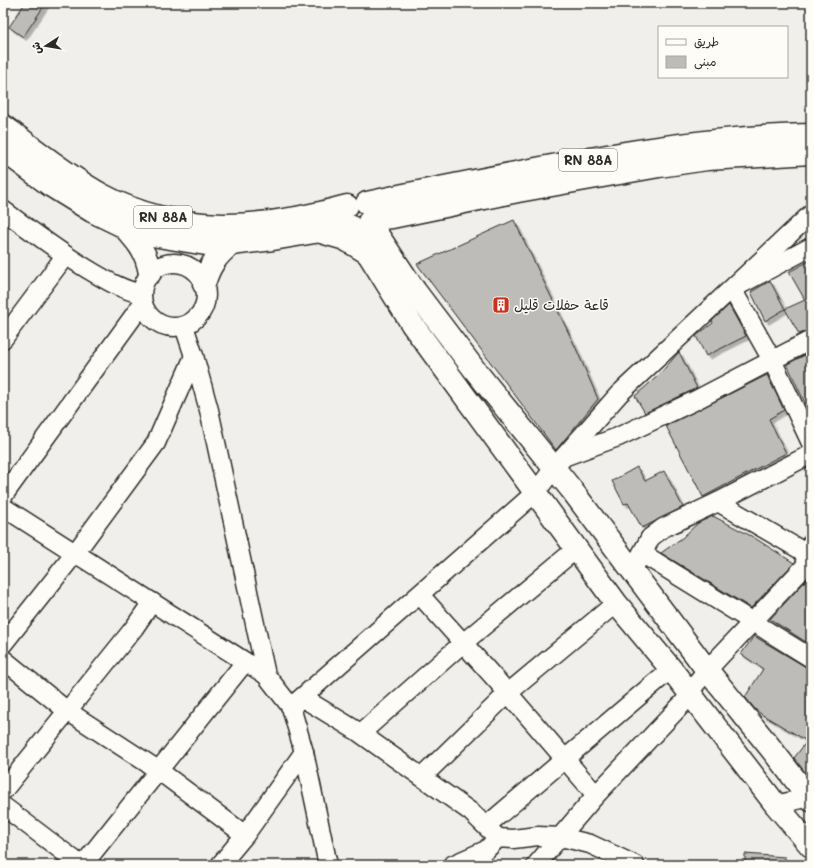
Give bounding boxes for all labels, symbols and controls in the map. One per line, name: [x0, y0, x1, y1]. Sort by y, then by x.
north arrow: [26, 26, 66, 66]
legend: [658, 26, 788, 78]
text: طريق: [694, 33, 719, 49]
text: ش: [27, 41, 44, 56]
text: مبنى: [694, 53, 717, 70]
road number: RN 88A: [559, 149, 617, 171]
road number: RN 88A: [134, 206, 192, 228]
building icon: قاعة حفلات قليل: [491, 295, 511, 315]
place label: قاعة حفلات قليل: [514, 295, 609, 314]

